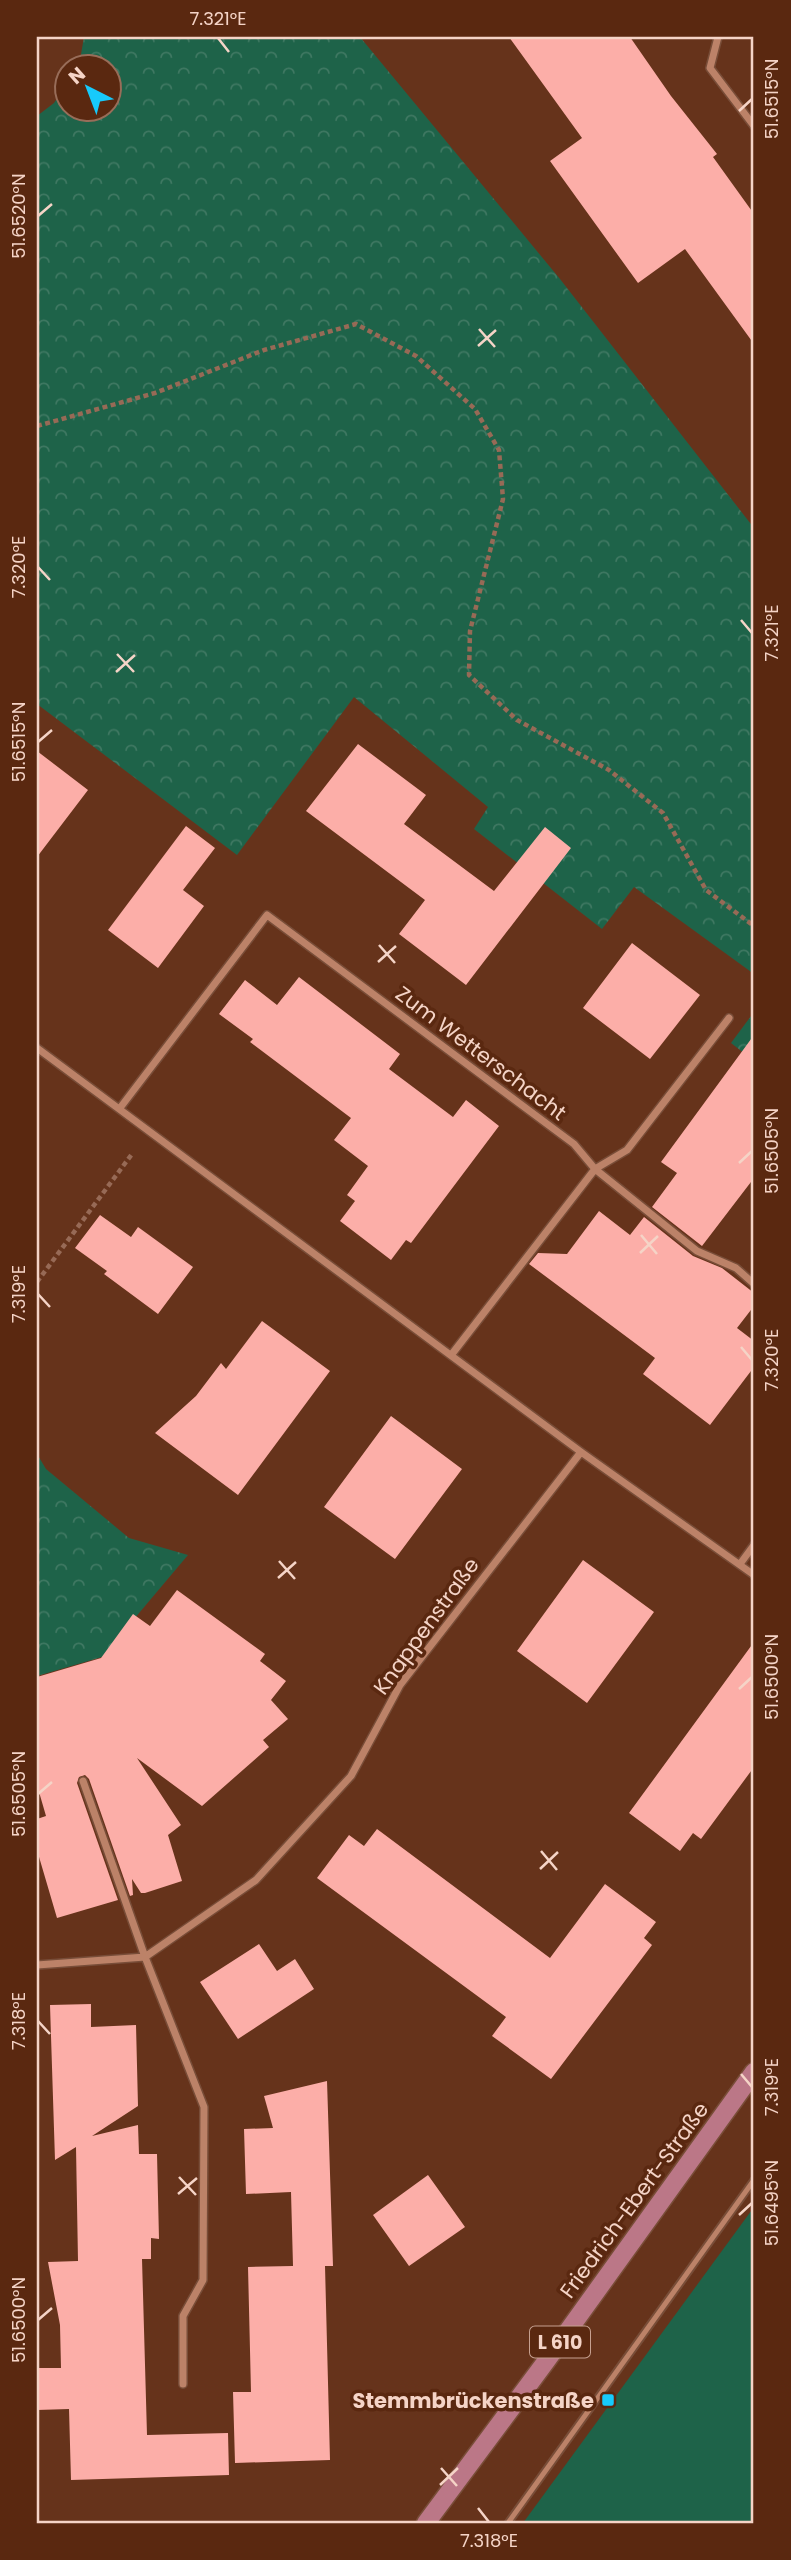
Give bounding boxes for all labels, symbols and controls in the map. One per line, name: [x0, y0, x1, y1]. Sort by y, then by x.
text: 7.321°E: [190, 6, 246, 31]
north arrow: [52, 52, 122, 122]
text: 51.6515°N: [759, 59, 784, 139]
text: N: [63, 61, 91, 91]
text: 51.6520°N: [6, 173, 31, 259]
text: 7.320°E: [6, 536, 31, 598]
text: 7.321°E: [759, 605, 784, 661]
text: 51.6515°N: [6, 702, 31, 782]
street label: Zum Wetterschacht: [390, 979, 572, 1127]
text: 51.6505°N: [759, 1108, 784, 1194]
text: 7.319°E: [6, 1265, 31, 1323]
text: 7.320°E: [759, 1329, 784, 1391]
street label: Knappenstraße: [366, 1552, 486, 1700]
text: 51.6500°N: [759, 1634, 784, 1720]
text: 51.6505°N: [6, 1751, 31, 1837]
text: 7.318°E: [6, 1992, 31, 2050]
text: 7.319°E: [759, 2058, 784, 2116]
street label: Friedrich-Ebert-Straße: [553, 2096, 715, 2304]
text: 51.6495°N: [759, 2160, 784, 2246]
text: 51.6500°N: [6, 2277, 31, 2363]
road number: L 610: [530, 2326, 590, 2358]
place label: Stemmbrückenstraße: [353, 2386, 594, 2415]
marker: Stemmbrückenstraße: [600, 2392, 616, 2408]
text: 7.318°E: [460, 2528, 518, 2553]

